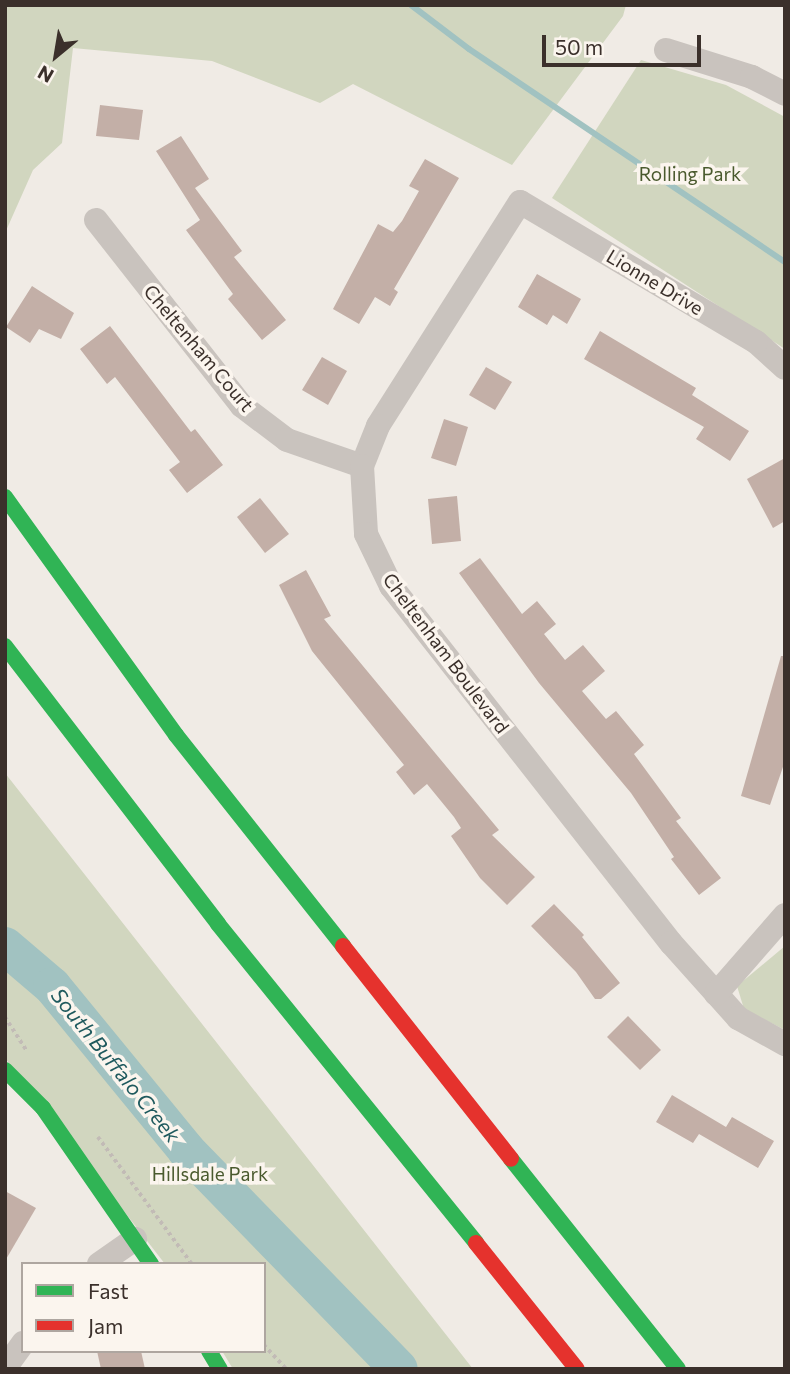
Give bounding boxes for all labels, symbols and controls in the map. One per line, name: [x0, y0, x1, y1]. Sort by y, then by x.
north arrow: [21, 21, 91, 91]
scale bar: [545, 21, 704, 65]
text: 50 m: [555, 34, 603, 59]
text: N: [33, 61, 57, 88]
park label: Rolling Park: [639, 163, 741, 185]
street label: Lionne Drive: [603, 244, 707, 320]
street label: Cheltenham Court: [139, 280, 259, 416]
street label: Cheltenham Boulevard: [378, 568, 514, 738]
water label: South Buffalo Creek: [46, 983, 186, 1147]
park label: Hillsdale Park: [152, 1163, 268, 1185]
legend: [21, 1262, 266, 1353]
text: Fast: [88, 1278, 129, 1303]
text: Jam: [88, 1313, 123, 1338]

